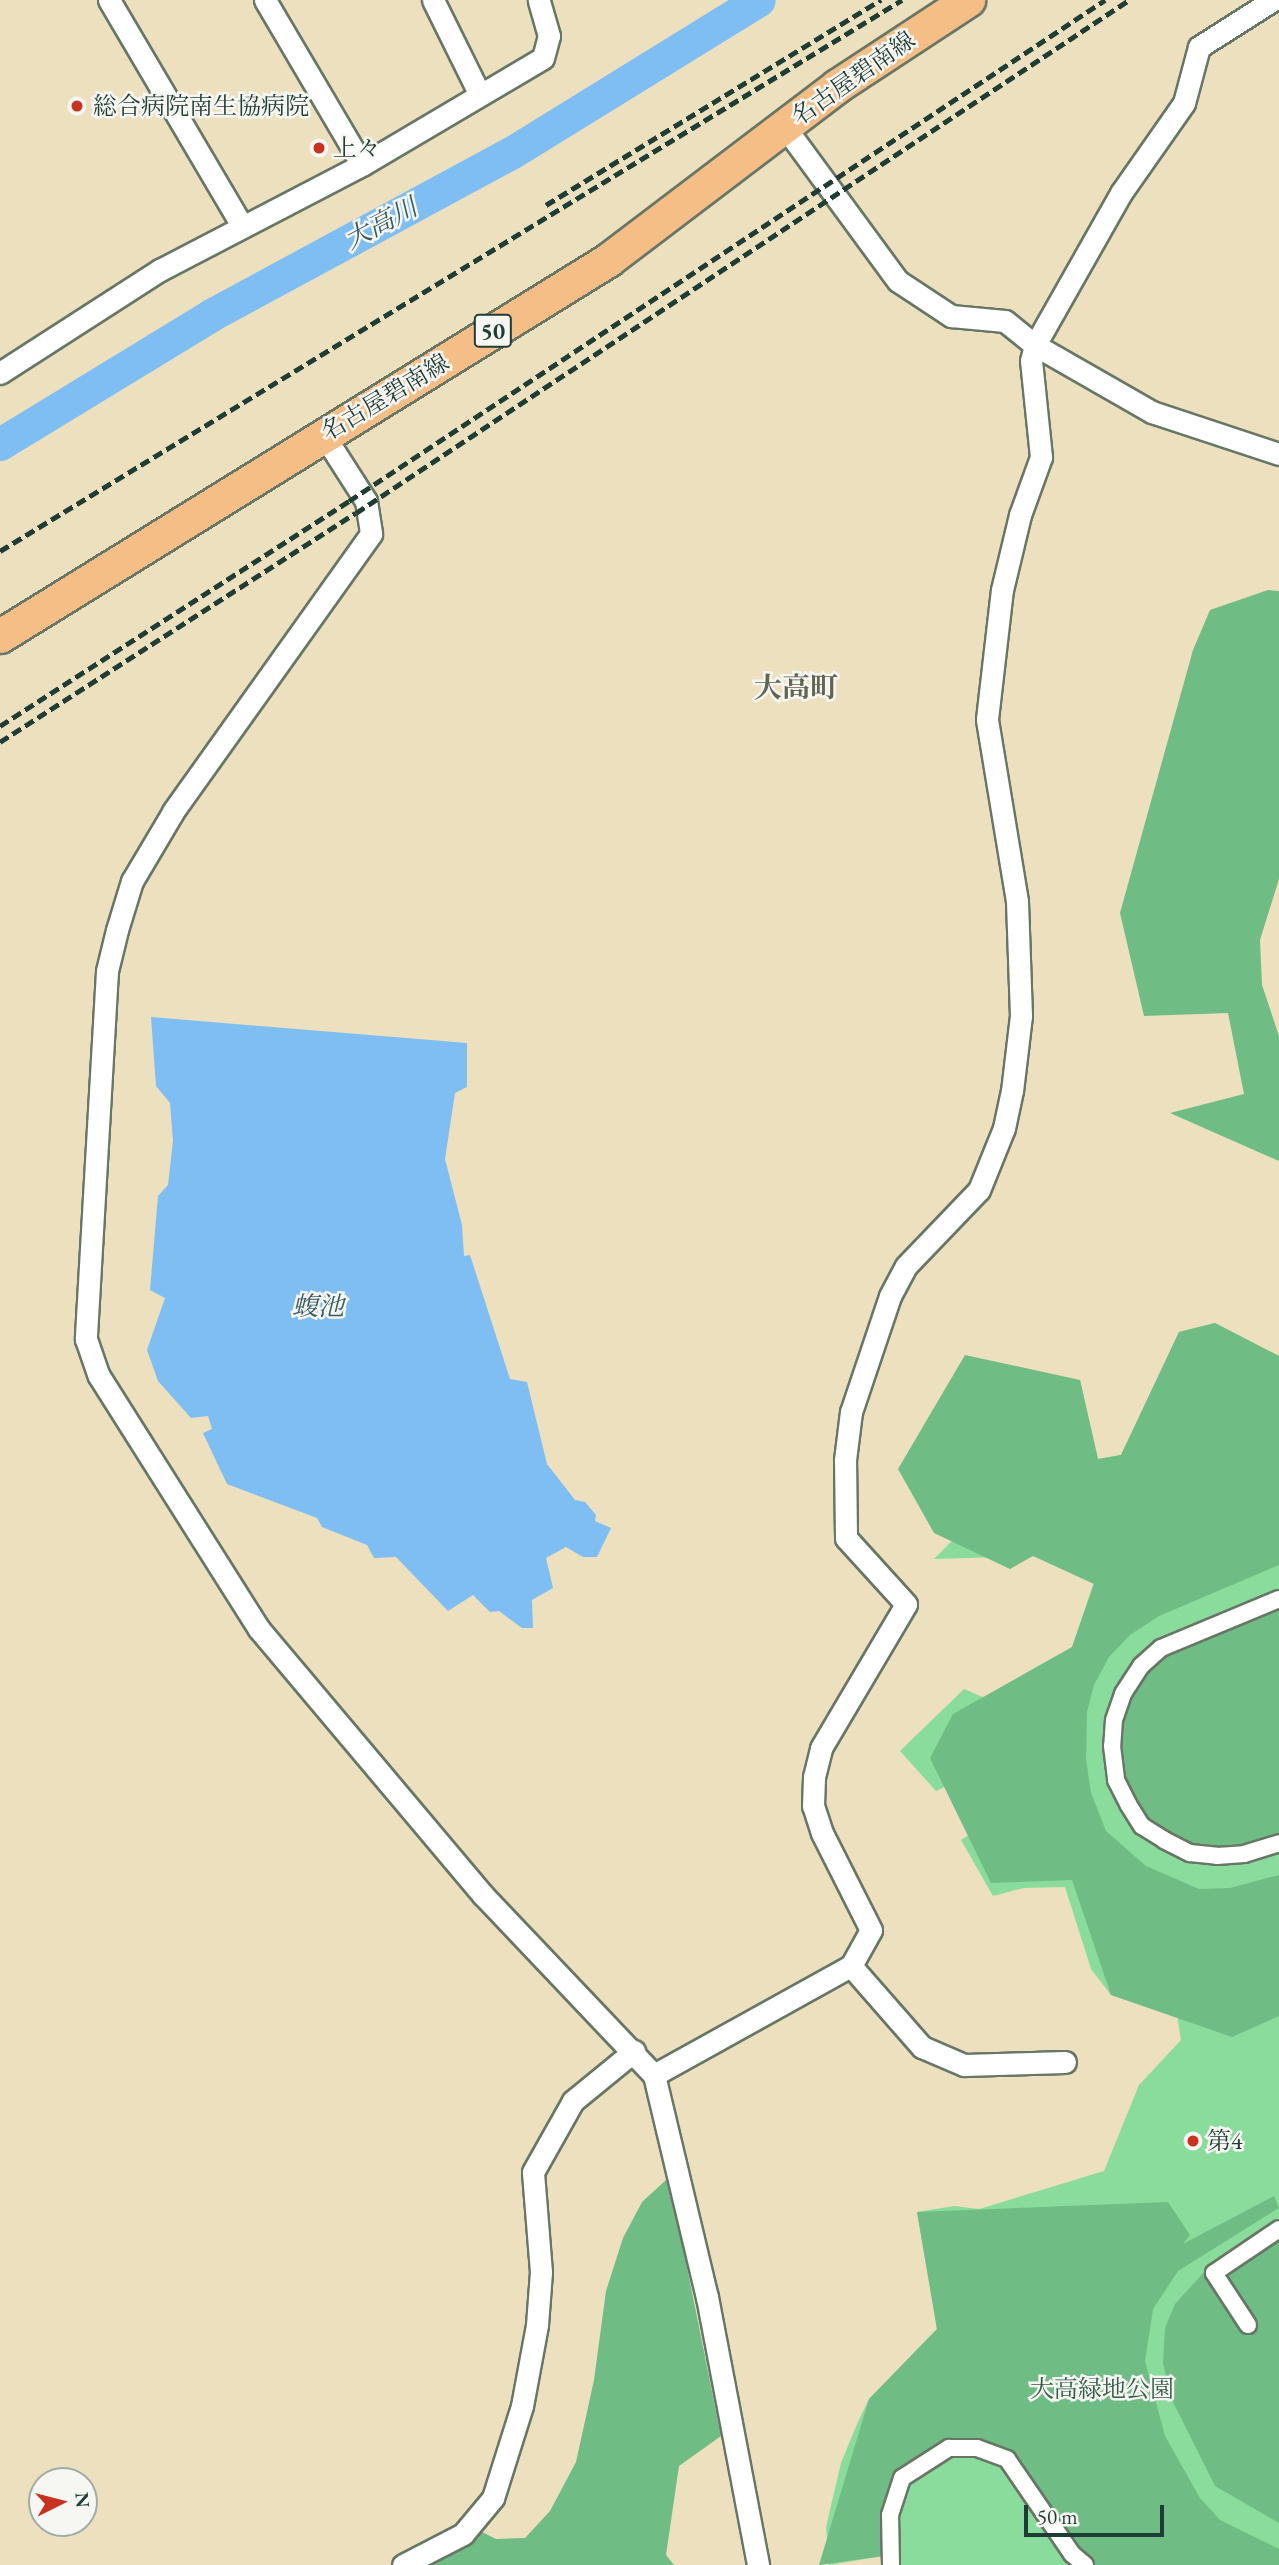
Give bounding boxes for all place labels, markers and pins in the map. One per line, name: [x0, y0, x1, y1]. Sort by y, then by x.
place label: 総合病院南生協病院: [93, 92, 309, 120]
marker: 総合病院南生協病院: [67, 96, 87, 116]
place label: 上々: [333, 134, 381, 162]
marker: 上々: [311, 140, 327, 156]
place label: 第4: [1207, 2127, 1243, 2155]
marker: 第4: [1185, 2133, 1201, 2149]

